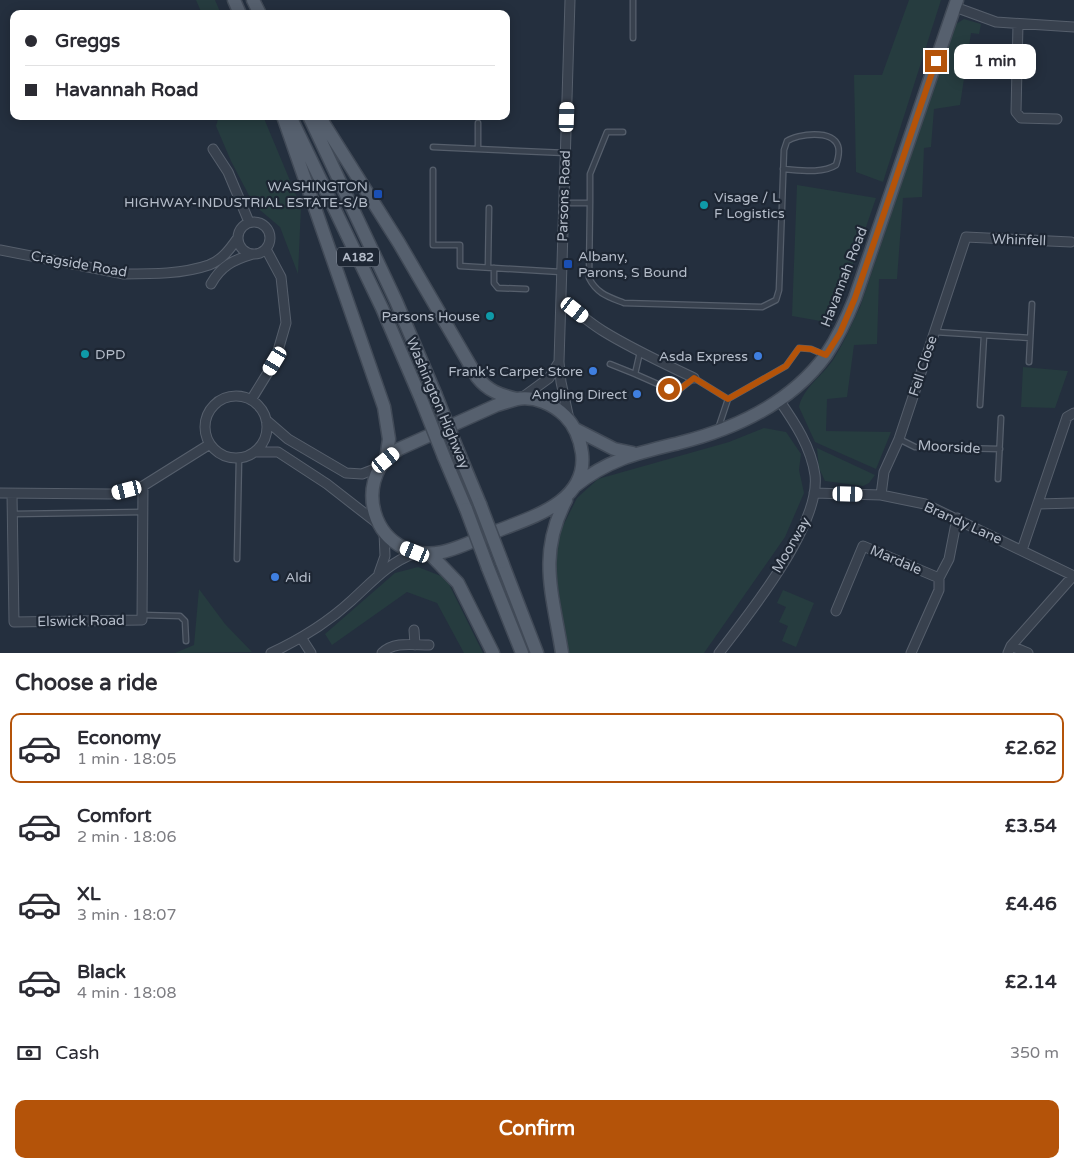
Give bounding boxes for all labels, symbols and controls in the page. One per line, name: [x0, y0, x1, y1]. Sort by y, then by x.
text: Greggs: [55, 30, 120, 52]
callout: 1 min: [954, 44, 1036, 78]
route end: [925, 50, 947, 72]
text: 1 min: [974, 51, 1016, 71]
text: Havannah Road: [55, 79, 199, 101]
car: [558, 102, 575, 132]
street label: Parsons Road: [554, 150, 574, 242]
place label: WASHINGTON HIGHWAY-INDUSTRIAL ESTATE-S/B: [124, 178, 368, 211]
marker: WASHINGTON HIGHWAY-INDUSTRIAL ESTATE-S/B: [372, 188, 384, 200]
place label: Visage / L F Logistics: [714, 189, 785, 222]
marker: Visage / L F Logistics: [698, 199, 710, 211]
street label: Havannah Road: [817, 225, 871, 329]
street label: Whinfell: [992, 231, 1046, 249]
street label: Cragside Road: [30, 247, 128, 281]
road number: A182: [337, 248, 379, 266]
place label: Albany, Parons, S Bound: [578, 248, 687, 281]
marker: Albany, Parons, S Bound: [562, 258, 574, 270]
car: [558, 295, 591, 325]
place label: Parsons House: [382, 308, 480, 325]
marker: Parsons House: [484, 310, 496, 322]
street label: Fell Close: [905, 333, 941, 399]
street label: Washington Highway: [403, 335, 474, 472]
car: [260, 344, 289, 378]
place label: DPD: [95, 346, 125, 363]
marker: DPD: [79, 348, 91, 360]
place label: Asda Express: [659, 348, 748, 365]
marker: Asda Express: [752, 350, 764, 362]
place label: Frank's Carpet Store: [448, 363, 583, 380]
marker: Frank's Carpet Store: [587, 365, 599, 377]
route start: [658, 378, 680, 400]
place label: Angling Direct: [532, 386, 628, 403]
marker: Angling Direct: [631, 388, 643, 400]
street label: Moorside: [917, 437, 981, 457]
car: [369, 445, 402, 475]
car: [110, 479, 143, 501]
car: [832, 486, 863, 502]
street label: Brandy Lane: [921, 498, 1005, 548]
street label: Moorway: [768, 513, 814, 576]
car: [398, 539, 431, 565]
street label: Mardale: [868, 541, 925, 579]
place label: Aldi: [285, 569, 311, 586]
marker: Aldi: [269, 571, 281, 583]
street label: Elswick Road: [37, 612, 125, 630]
text: Choose a ride: [15, 670, 158, 696]
icon: car: [17, 726, 62, 771]
text: Economy: [77, 727, 161, 749]
text: £2.62: [1005, 737, 1057, 759]
text: 1 min · 18:05: [77, 749, 176, 769]
icon: car: [17, 804, 62, 849]
text: Comfort: [77, 805, 151, 827]
text: £3.54: [1005, 815, 1057, 837]
text: 2 min · 18:06: [77, 827, 176, 847]
icon: car: [17, 882, 62, 927]
text: XL: [77, 883, 101, 905]
text: £4.46: [1005, 893, 1057, 915]
text: 3 min · 18:07: [77, 905, 176, 925]
icon: car: [17, 960, 62, 1005]
text: Black: [77, 961, 126, 983]
text: £2.14: [1005, 971, 1057, 993]
text: 4 min · 18:08: [77, 983, 176, 1003]
icon: cash: [15, 1039, 43, 1067]
text: Cash: [55, 1042, 100, 1064]
text: 350 m: [1010, 1043, 1059, 1063]
button: Confirm: [15, 1100, 1059, 1158]

